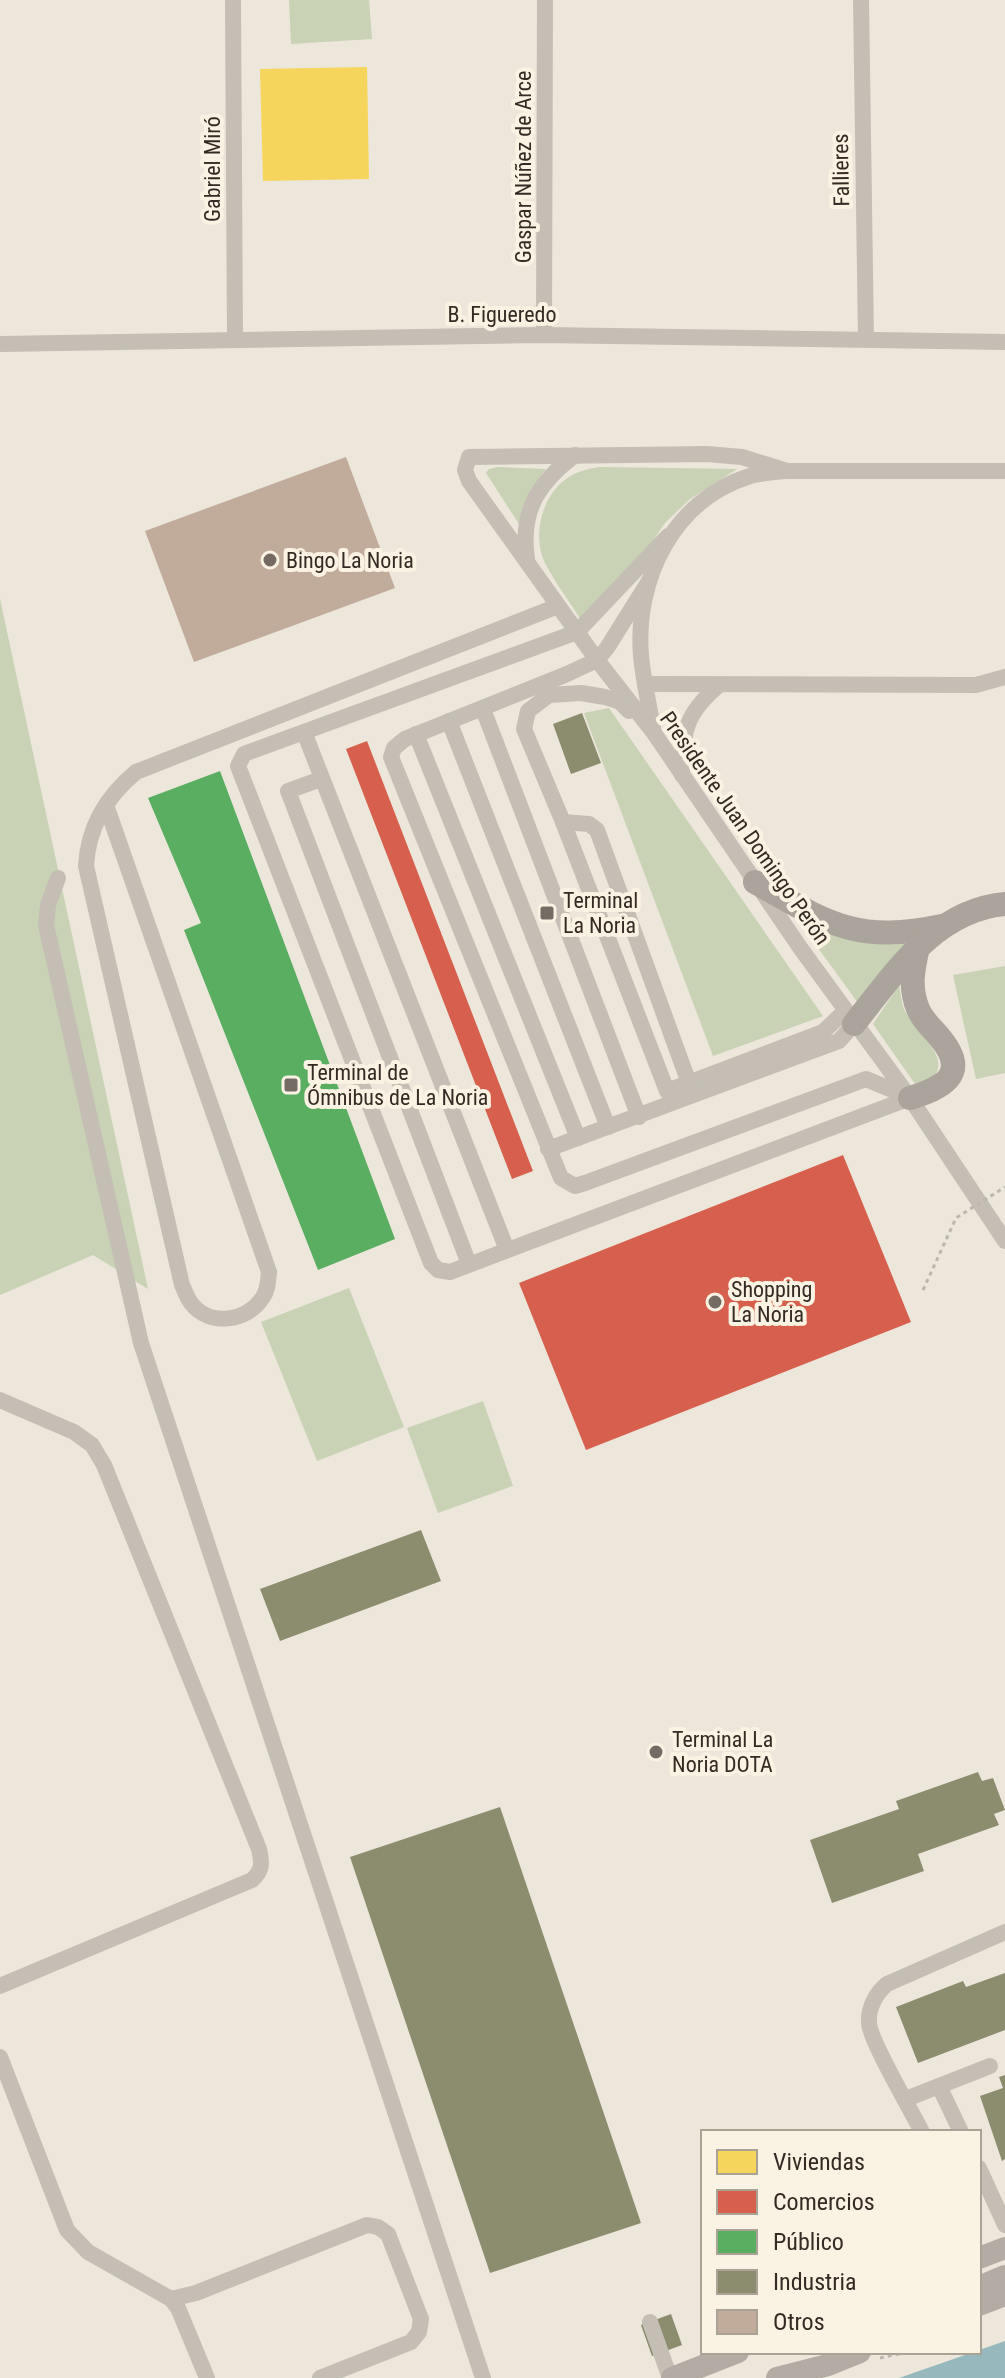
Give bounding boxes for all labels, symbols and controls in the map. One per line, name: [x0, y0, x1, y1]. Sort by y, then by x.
street label: Gaspar Núñez de Arce: [511, 71, 536, 263]
street label: Gabriel Miró: [200, 116, 225, 222]
street label: Fallieres: [828, 133, 854, 207]
street label: B. Figueredo: [447, 302, 557, 327]
place label: Bingo La Noria: [286, 548, 414, 573]
marker: Bingo La Noria: [261, 551, 279, 569]
street label: Presidente Juan Domingo Perón: [655, 707, 835, 949]
place label: Terminal La Noria: [563, 888, 638, 938]
marker: Terminal La Noria: [538, 904, 556, 922]
place label: Terminal de Ómnibus de La Noria: [307, 1060, 488, 1110]
marker: Terminal de Ómnibus de La Noria: [282, 1076, 300, 1094]
place label: Shopping La Noria: [731, 1277, 812, 1327]
marker: Shopping La Noria: [706, 1293, 724, 1311]
place label: Terminal La Noria DOTA: [672, 1727, 773, 1777]
marker: Terminal La Noria DOTA: [647, 1743, 665, 1761]
legend: [701, 2130, 981, 2354]
text: Viviendas: [773, 2148, 865, 2176]
text: Comercios: [773, 2188, 875, 2216]
text: Público: [773, 2228, 844, 2256]
text: Industria: [773, 2268, 857, 2296]
text: Otros: [773, 2308, 825, 2336]

